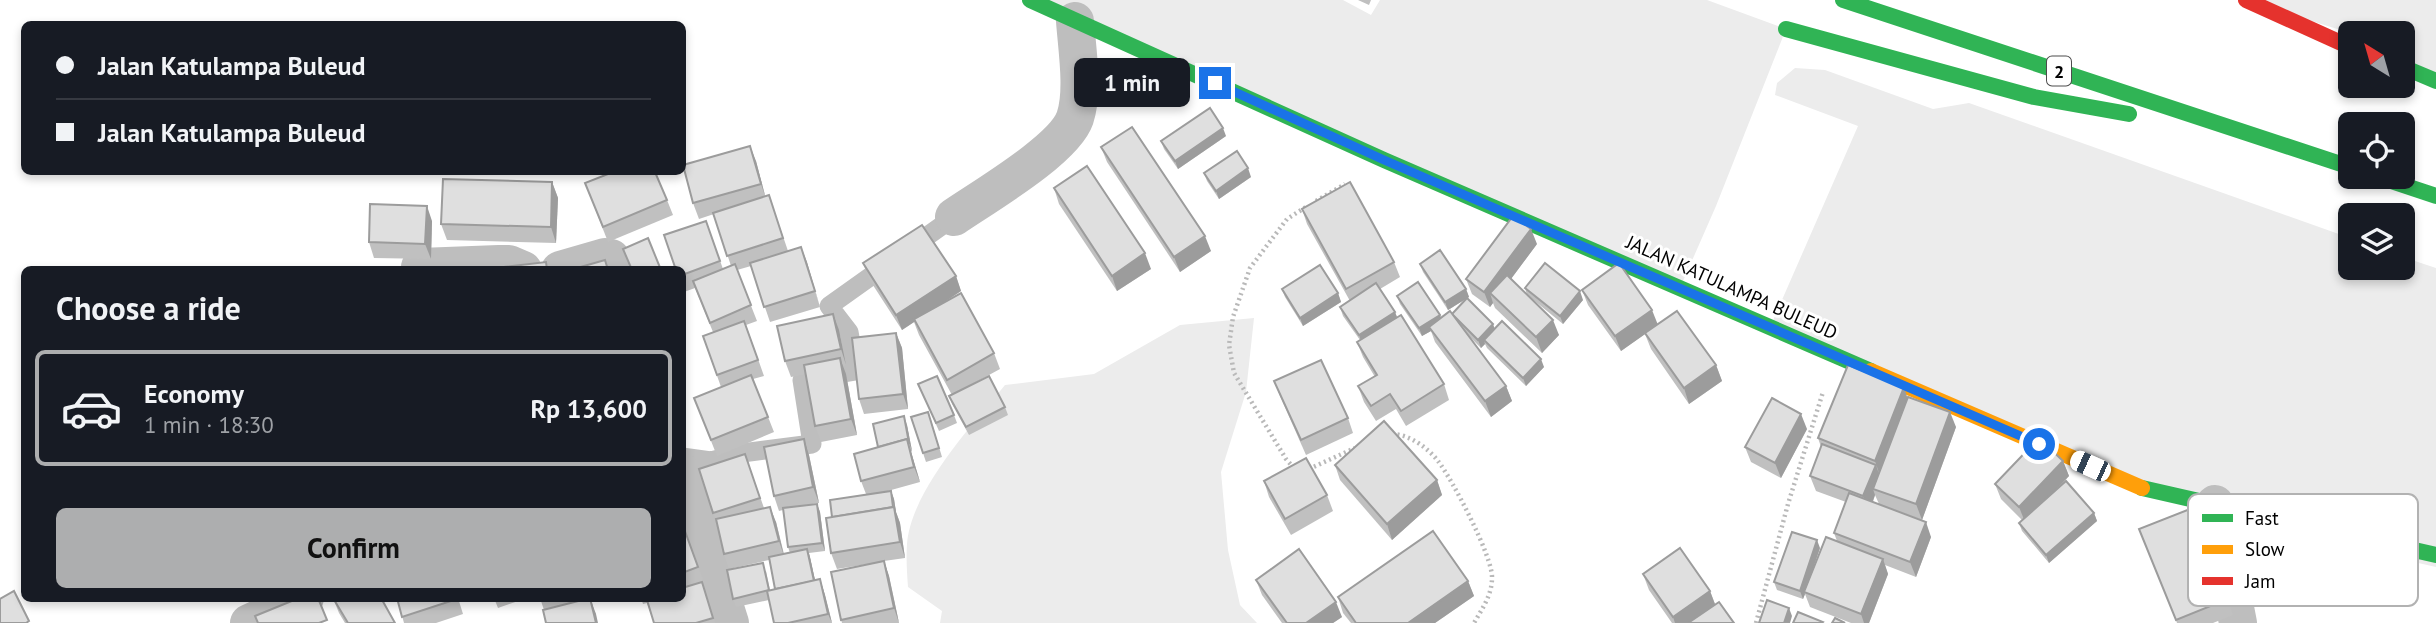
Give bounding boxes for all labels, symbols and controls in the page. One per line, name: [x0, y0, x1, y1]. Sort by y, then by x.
north arrow: [2338, 21, 2415, 98]
map controls: [2338, 21, 2415, 280]
text: Jalan Katulampa Buleud: [98, 49, 366, 82]
road number: 2: [2047, 56, 2071, 86]
callout: 1 min: [1075, 58, 1190, 108]
route end: [1199, 67, 1231, 99]
text: 1 min: [1104, 68, 1160, 97]
button: locate: [2338, 112, 2415, 189]
text: Jalan Katulampa Buleud: [98, 116, 366, 149]
button: layers: [2338, 203, 2415, 280]
street label: JALAN KATULAMPA BULEUD: [1622, 229, 1841, 344]
text: Choose a ride: [56, 287, 241, 329]
icon: car: [60, 377, 123, 440]
text: Economy: [144, 377, 244, 410]
text: Rp 13,600: [530, 392, 647, 425]
text: 1 min · 18:30: [144, 410, 274, 439]
route start: [2023, 428, 2055, 460]
car: [2067, 448, 2114, 484]
legend: [2188, 494, 2418, 606]
text: Fast: [2245, 506, 2279, 530]
button: Confirm: [56, 508, 651, 588]
text: Slow: [2245, 537, 2285, 561]
text: Jam: [2244, 569, 2275, 593]

